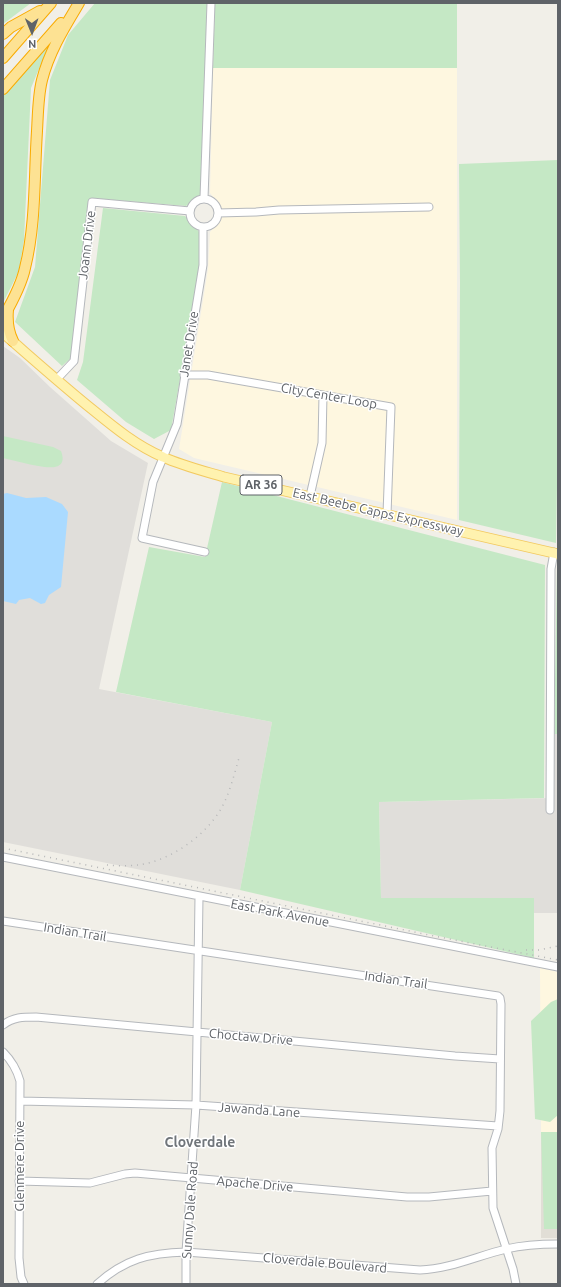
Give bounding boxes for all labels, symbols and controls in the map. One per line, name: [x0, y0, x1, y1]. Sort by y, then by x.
north arrow: [12, 12, 52, 52]
text: N: [28, 38, 36, 50]
street label: Joann Drive: [75, 210, 99, 280]
street label: Janet Drive: [176, 310, 202, 378]
street label: City Center Loop: [280, 380, 378, 412]
road number: AR 36: [240, 475, 282, 495]
street label: East Beebe Capps Expressway: [291, 485, 465, 539]
street label: East Park Avenue: [229, 896, 331, 930]
street label: Indian Trail: [42, 919, 108, 945]
street label: Indian Trail: [363, 968, 429, 992]
street label: Choctaw Drive: [208, 1026, 294, 1048]
street label: Jawanda Lane: [217, 1099, 301, 1121]
street label: Glenmere Drive: [12, 1121, 28, 1211]
district label: Cloverdale: [165, 1134, 235, 1150]
street label: Sunny Dale Road: [179, 1161, 201, 1259]
street label: Apache Drive: [216, 1173, 294, 1195]
street label: Cloverdale Boulevard: [262, 1250, 388, 1276]

